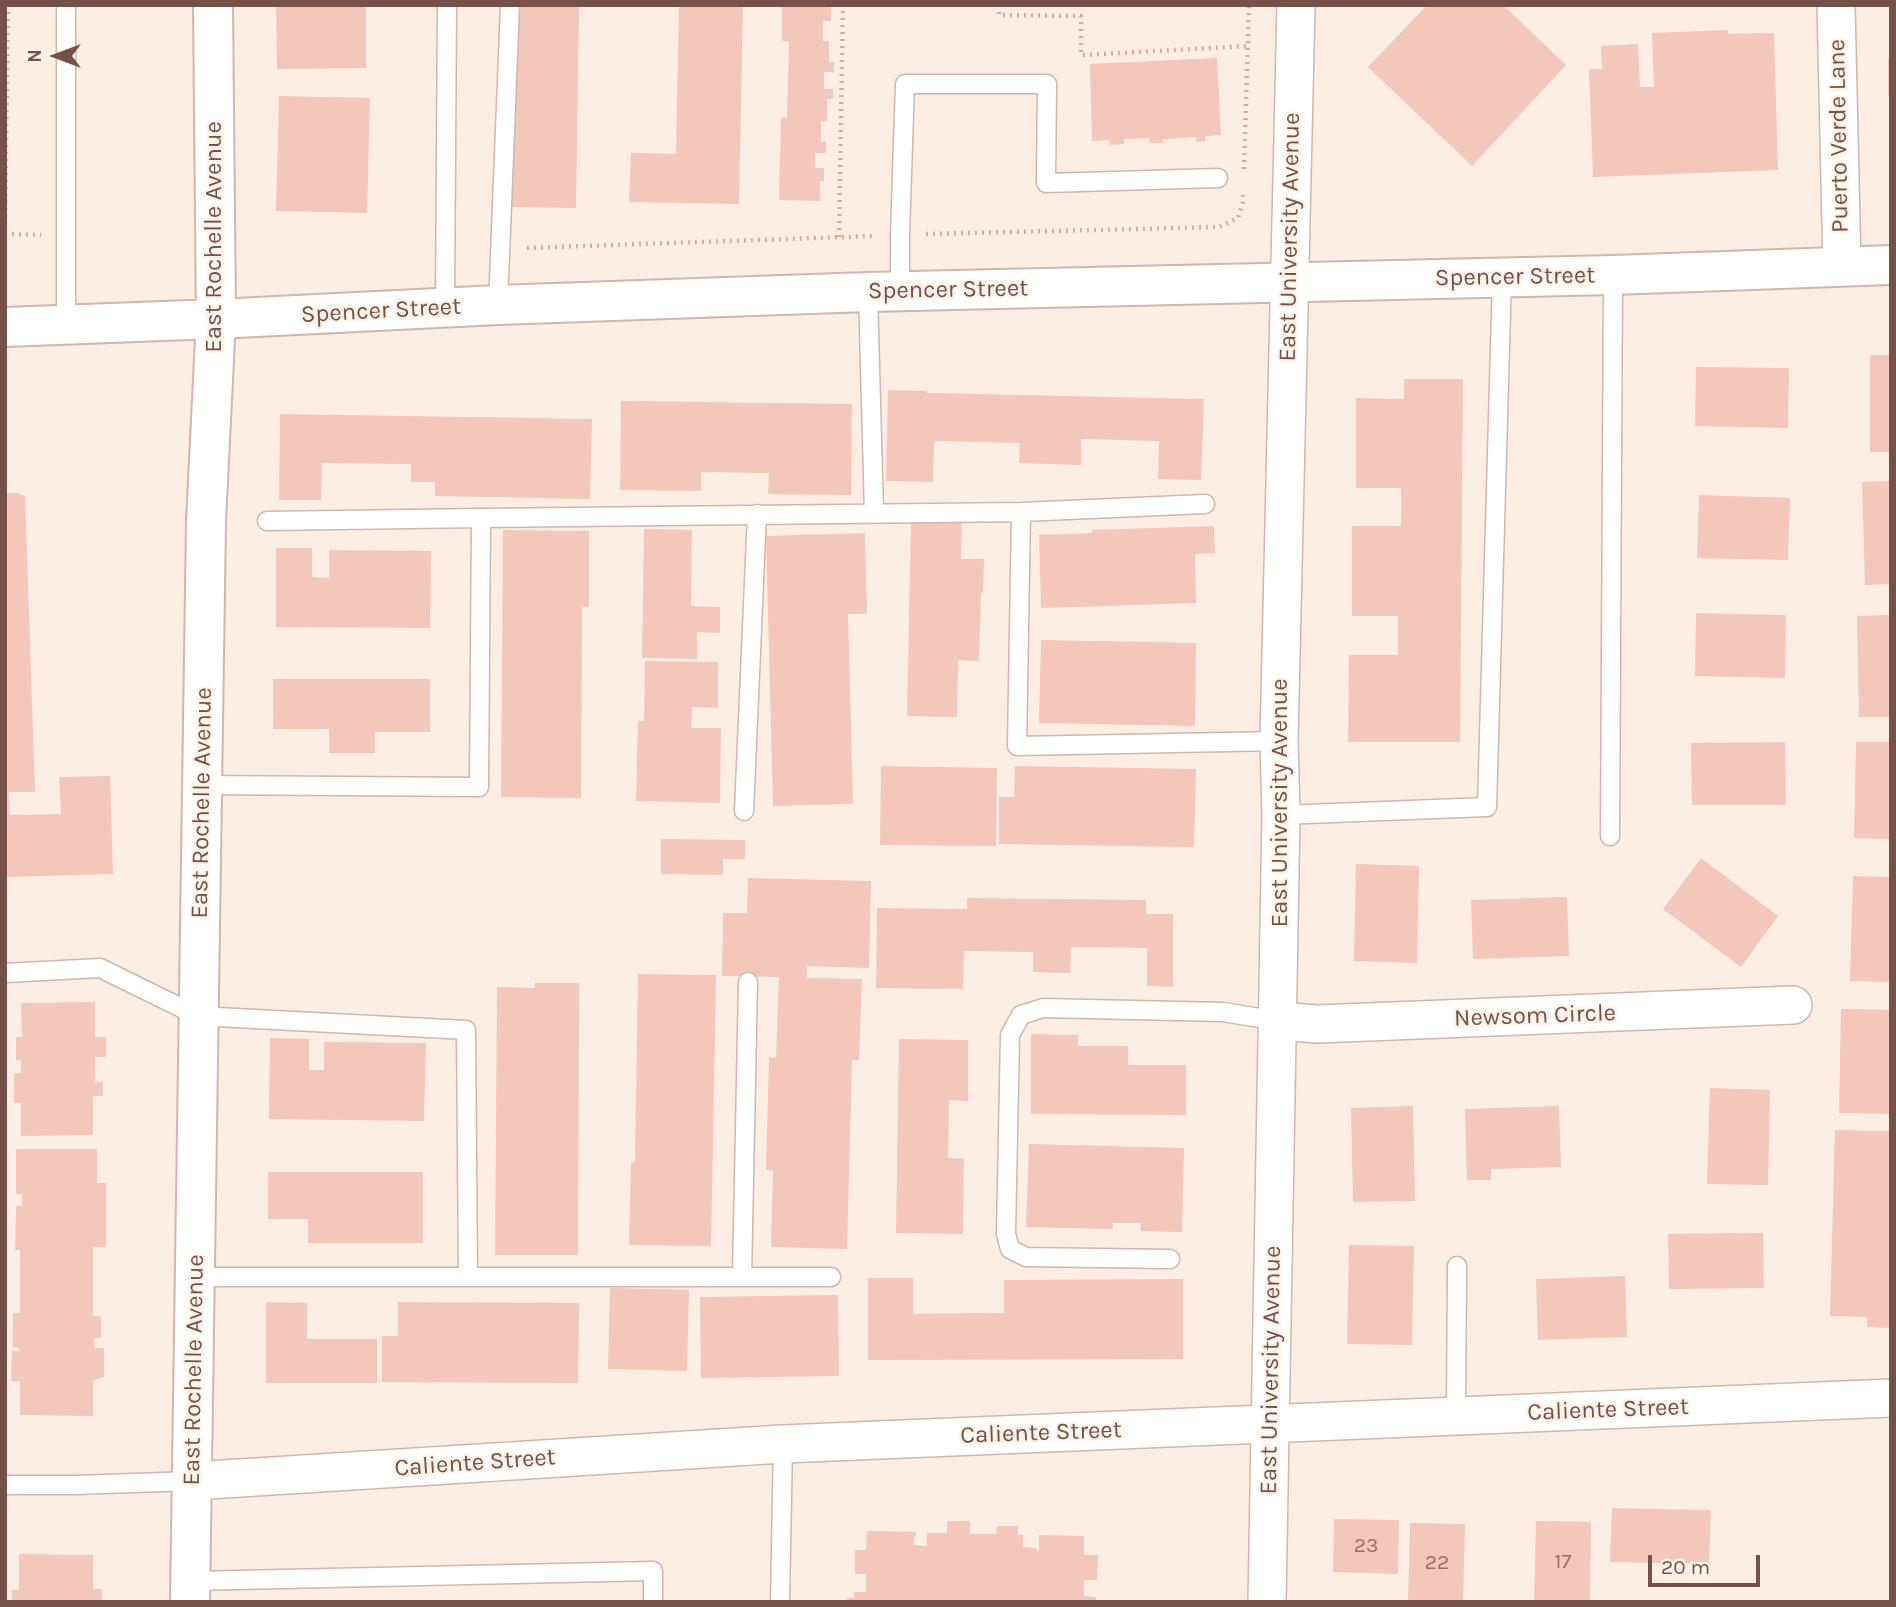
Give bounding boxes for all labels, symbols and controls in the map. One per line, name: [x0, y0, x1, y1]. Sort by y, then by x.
north arrow: [21, 21, 91, 91]
street label: Puerto Verde Lane: [1823, 39, 1855, 233]
text: N: [24, 49, 46, 63]
street label: East University Avenue: [1273, 112, 1307, 362]
street label: East Rochelle Avenue: [200, 121, 228, 353]
street label: Spencer Street: [1435, 261, 1595, 293]
street label: Spencer Street: [868, 274, 1028, 306]
street label: Spencer Street: [300, 292, 462, 330]
street label: East University Avenue: [1266, 678, 1294, 928]
street label: East Rochelle Avenue: [186, 687, 218, 919]
street label: Newsom Circle: [1454, 999, 1616, 1033]
street label: East University Avenue: [1254, 1245, 1288, 1495]
street label: East Rochelle Avenue: [178, 1254, 210, 1486]
street label: Caliente Street: [1527, 1393, 1689, 1427]
street label: Caliente Street: [960, 1416, 1122, 1450]
street label: Caliente Street: [393, 1443, 557, 1483]
house number: 23: [1354, 1533, 1378, 1559]
scale bar: [1651, 1540, 1763, 1584]
house number: 17: [1555, 1549, 1571, 1575]
house number: 22: [1425, 1550, 1449, 1576]
text: 20 m: [1661, 1555, 1710, 1579]

